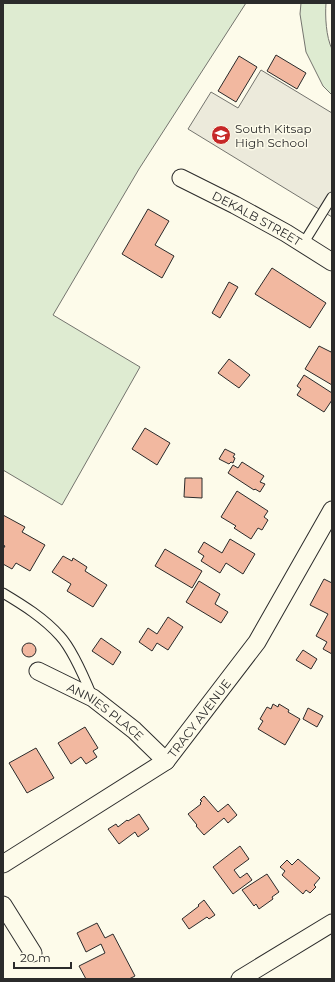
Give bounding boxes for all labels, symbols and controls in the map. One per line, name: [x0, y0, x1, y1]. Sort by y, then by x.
place label: South Kitsap High School: [235, 121, 312, 150]
school or university icon: South Kitsap High School: [210, 124, 232, 146]
street label: DEKALB STREET: [210, 187, 305, 249]
street label: TRACY AVENUE: [164, 676, 234, 760]
street label: ANNIES PLACE: [65, 679, 147, 743]
scale bar: [14, 944, 71, 970]
text: 20 m: [20, 950, 51, 965]

